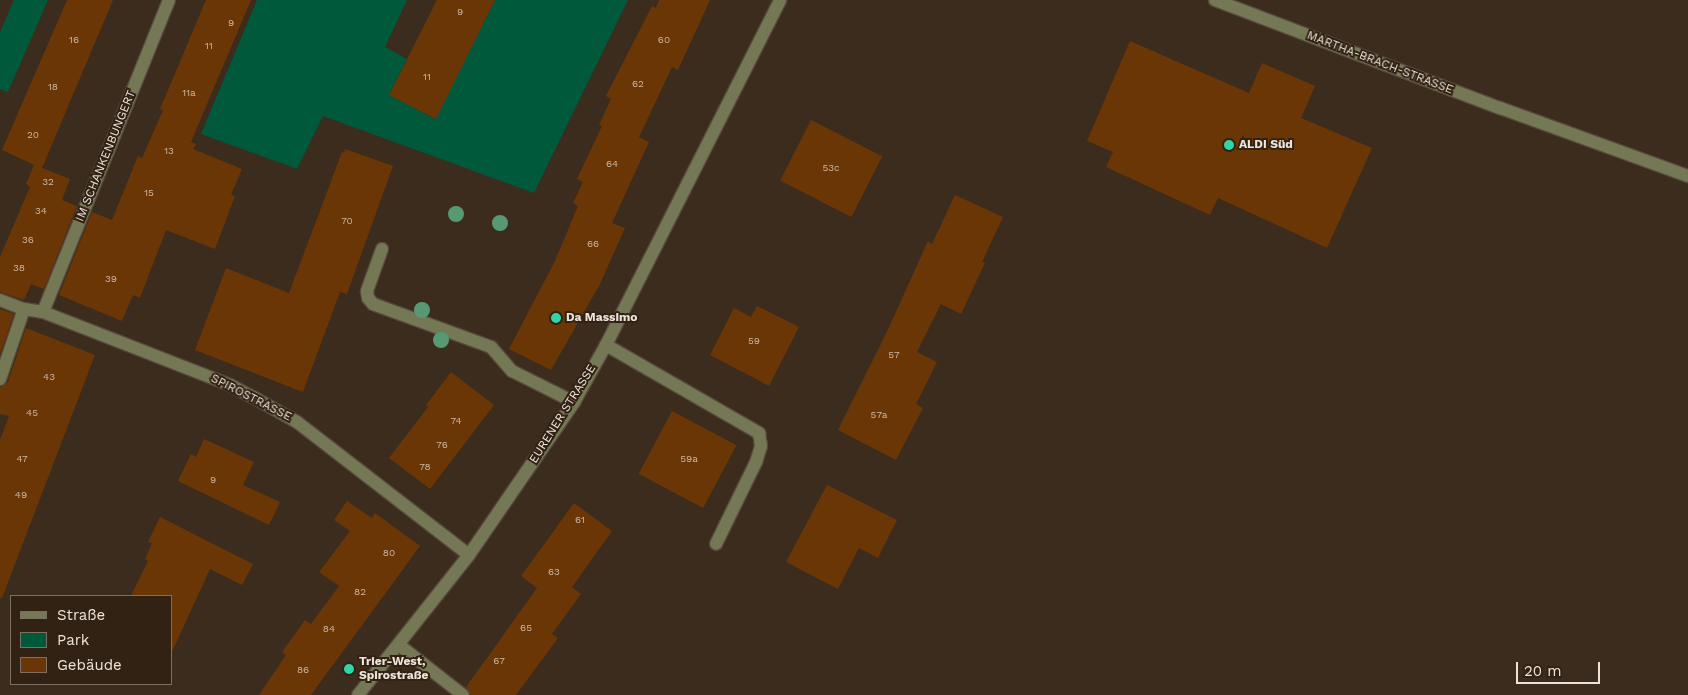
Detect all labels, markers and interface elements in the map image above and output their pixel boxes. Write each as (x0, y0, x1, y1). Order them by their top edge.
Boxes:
house number: 9 (457, 6, 463, 18)
house number: 9 (228, 17, 234, 29)
street label: MARTHA-BRACH-STRASSE (1305, 28, 1455, 98)
house number: 16 (69, 34, 79, 46)
house number: 60 (658, 34, 670, 46)
house number: 11 (205, 40, 213, 52)
house number: 11 (423, 71, 431, 83)
house number: 62 (632, 78, 644, 90)
house number: 18 (48, 81, 58, 93)
house number: 11a (182, 87, 196, 99)
street label: IM SCHANKENBUNGERT (73, 88, 139, 224)
house number: 20 (27, 129, 39, 141)
place label: ALDI Süd (1239, 138, 1293, 152)
marker: ALDI Süd (1223, 139, 1235, 151)
house number: 13 (164, 145, 174, 157)
house number: 64 (606, 158, 618, 170)
house number: 53c (822, 162, 840, 174)
house number: 32 (42, 176, 54, 188)
house number: 15 (144, 187, 154, 199)
house number: 34 (35, 205, 47, 217)
house number: 70 (341, 215, 353, 227)
house number: 36 (22, 234, 34, 246)
house number: 66 (587, 238, 599, 250)
house number: 38 (13, 262, 25, 274)
house number: 39 (105, 273, 117, 285)
place label: Da Massimo (566, 311, 638, 325)
marker: Da Massimo (550, 312, 562, 324)
house number: 59 (748, 335, 760, 347)
house number: 57 (888, 349, 900, 361)
street label: EURENER STRASSE (527, 362, 599, 466)
house number: 43 (43, 371, 55, 383)
street label: SPIROSTRASSE (208, 371, 294, 425)
house number: 45 (26, 407, 38, 419)
house number: 57a (871, 409, 887, 421)
house number: 74 (450, 415, 462, 427)
house number: 76 (436, 439, 448, 451)
house number: 47 (16, 453, 28, 465)
house number: 59a (680, 453, 698, 465)
house number: 78 (419, 461, 431, 473)
house number: 9 (210, 474, 216, 486)
house number: 49 (15, 489, 27, 501)
house number: 61 (575, 514, 585, 526)
house number: 80 (383, 547, 395, 559)
house number: 63 (548, 566, 560, 578)
house number: 82 (354, 586, 366, 598)
legend (10, 595, 172, 685)
text: Straße (57, 606, 105, 624)
house number: 65 (520, 622, 532, 634)
house number: 84 (323, 623, 335, 635)
text: Park (57, 631, 89, 649)
scale bar (1518, 652, 1602, 684)
place label: Trier-West, Spirostraße (359, 655, 428, 683)
house number: 67 (493, 655, 505, 667)
text: Gebäude (57, 656, 122, 674)
text: 20 m (1524, 662, 1562, 680)
marker: Trier-West, Spirostraße (343, 663, 355, 675)
house number: 86 (297, 664, 309, 676)

